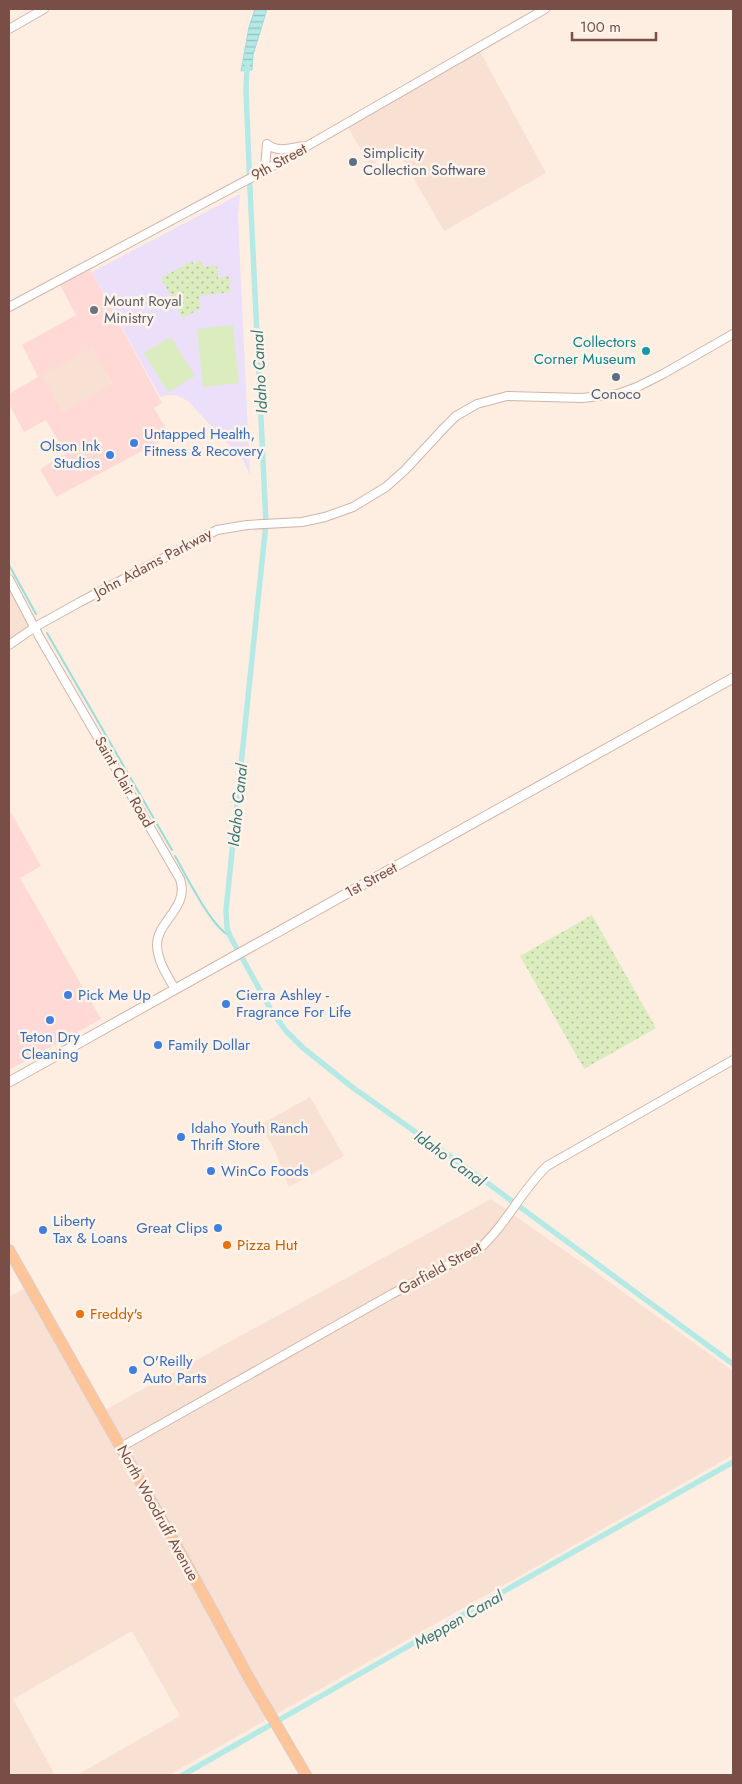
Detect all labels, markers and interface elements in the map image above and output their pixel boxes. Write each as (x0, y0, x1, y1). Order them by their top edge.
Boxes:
scale bar (572, 10, 656, 42)
text: 100 m (580, 16, 621, 38)
street label: 9th Street (247, 138, 311, 186)
place label: Simplicity Collection Software (363, 142, 486, 181)
marker: Simplicity Collection Software (347, 156, 359, 168)
place label: Mount Royal Ministry (104, 290, 182, 329)
marker: Mount Royal Ministry (88, 304, 100, 316)
water label: Idaho Canal (246, 329, 273, 414)
place label: Collectors Corner Museum (534, 331, 636, 370)
marker: Collectors Corner Museum (640, 345, 652, 357)
marker: Conoco (610, 371, 622, 383)
place label: Conoco (591, 383, 641, 405)
place label: Untapped Health, Fitness & Recovery (144, 423, 264, 462)
place label: Olson Ink Studios (40, 435, 100, 474)
marker: Untapped Health, Fitness & Recovery (128, 437, 140, 449)
marker: Olson Ink Studios (104, 449, 116, 461)
street label: John Adams Parkway (88, 522, 216, 604)
street label: Saint Clair Road (89, 732, 159, 832)
water label: Idaho Canal (222, 761, 253, 848)
street label: 1st Street (341, 856, 401, 903)
place label: Pick Me Up (78, 984, 151, 1006)
place label: Cierra Ashley - Fragrance For Life (236, 984, 352, 1023)
marker: Pick Me Up (62, 989, 74, 1001)
marker: Cierra Ashley - Fragrance For Life (220, 998, 232, 1010)
marker: Teton Dry Cleaning (44, 1014, 56, 1026)
place label: Teton Dry Cleaning (20, 1026, 80, 1065)
place label: Family Dollar (168, 1034, 251, 1056)
marker: Family Dollar (152, 1039, 164, 1051)
place label: Idaho Youth Ranch Thrift Store (191, 1117, 309, 1156)
water label: Idaho Canal (409, 1125, 491, 1193)
marker: Idaho Youth Ranch Thrift Store (175, 1131, 187, 1143)
place label: WinCo Foods (221, 1160, 309, 1182)
marker: WinCo Foods (205, 1165, 217, 1177)
place label: Liberty Tax & Loans (53, 1210, 127, 1249)
place label: Great Clips (136, 1217, 208, 1239)
marker: Great Clips (212, 1222, 224, 1234)
marker: Liberty Tax & Loans (37, 1224, 49, 1236)
place label: Pizza Hut (237, 1234, 298, 1256)
street label: Garfield Street (394, 1236, 486, 1300)
marker: Pizza Hut (221, 1239, 233, 1251)
place label: Freddy's (90, 1303, 142, 1325)
marker: Freddy's (74, 1308, 86, 1320)
place label: O'Reilly Auto Parts (143, 1350, 207, 1389)
marker: O'Reilly Auto Parts (127, 1364, 139, 1376)
street label: North Woodruff Avenue (111, 1441, 205, 1585)
water label: Meppen Canal (410, 1584, 508, 1654)

